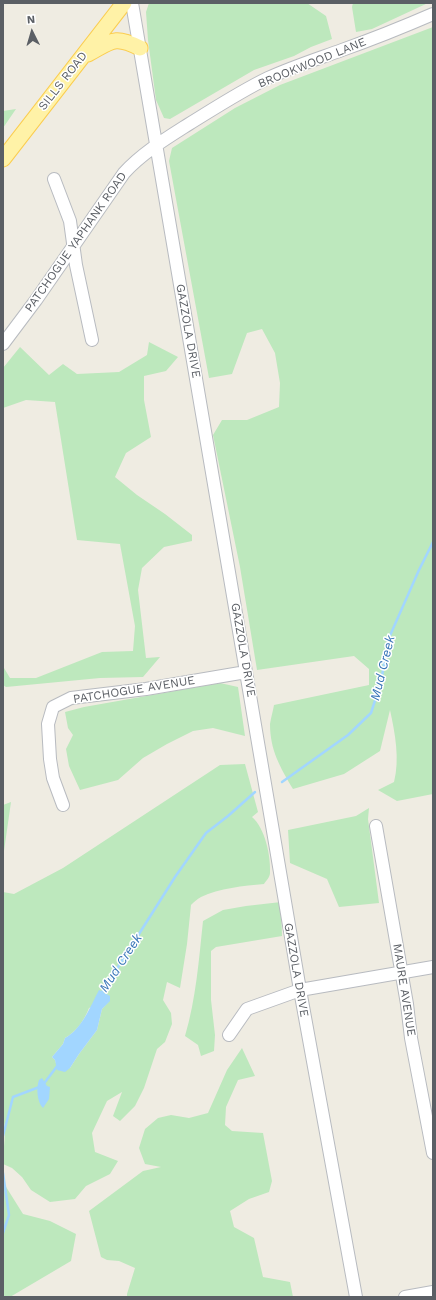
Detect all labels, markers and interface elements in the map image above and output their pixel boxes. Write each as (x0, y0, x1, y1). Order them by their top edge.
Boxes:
north arrow (12, 12, 52, 52)
text: N (26, 13, 36, 26)
street label: BROOKWOOD LANE (256, 35, 368, 91)
street label: SILLS ROAD (36, 49, 90, 113)
street label: PATCHOGUE YAPHANK ROAD (22, 169, 130, 315)
street label: GAZZOLA DRIVE (173, 283, 203, 379)
street label: GAZZOLA DRIVE (228, 602, 258, 698)
water label: Mud Creek (367, 634, 399, 702)
street label: PATCHOGUE AVENUE (72, 673, 196, 707)
street label: GAZZOLA DRIVE (281, 922, 311, 1018)
water label: Mud Creek (96, 931, 146, 995)
street label: MAURE AVENUE (390, 943, 418, 1037)

